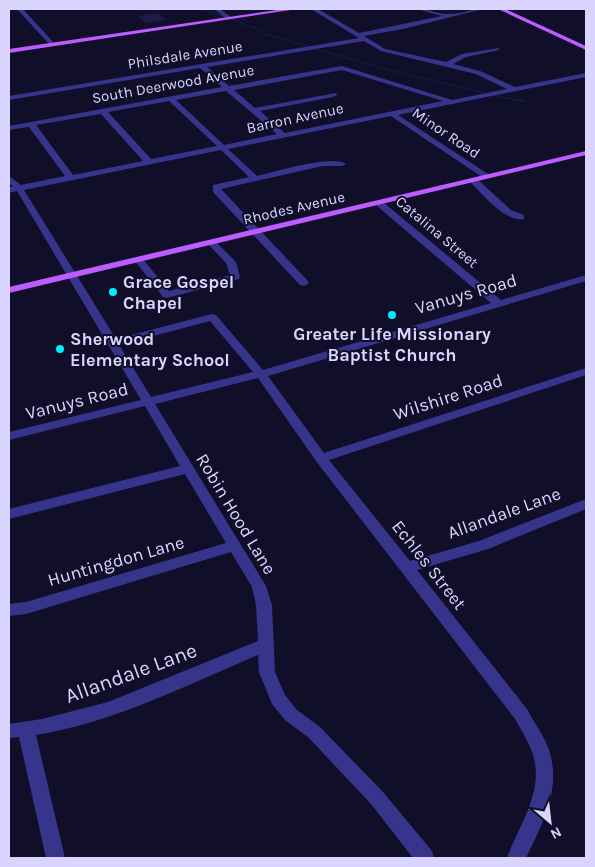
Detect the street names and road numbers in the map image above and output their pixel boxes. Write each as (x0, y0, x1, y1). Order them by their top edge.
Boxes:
street label: Philsdale Avenue (126, 37, 244, 73)
street label: South Deerwood Avenue (90, 61, 256, 107)
street label: Barron Avenue (245, 99, 345, 137)
street label: Minor Road (409, 104, 483, 162)
street label: Rhodes Avenue (241, 188, 347, 228)
street label: Catalina Street (392, 192, 482, 272)
street label: Vanuys Road (413, 269, 519, 319)
street label: Wilshire Road (391, 369, 505, 425)
street label: Vanuys Road (24, 378, 130, 424)
street label: Robin Hood Lane (191, 450, 281, 578)
street label: Allandale Lane (444, 482, 564, 544)
street label: Echles Street (387, 516, 471, 614)
street label: Huntingdon Lane (45, 531, 187, 591)
street label: Allandale Lane (62, 638, 200, 708)

